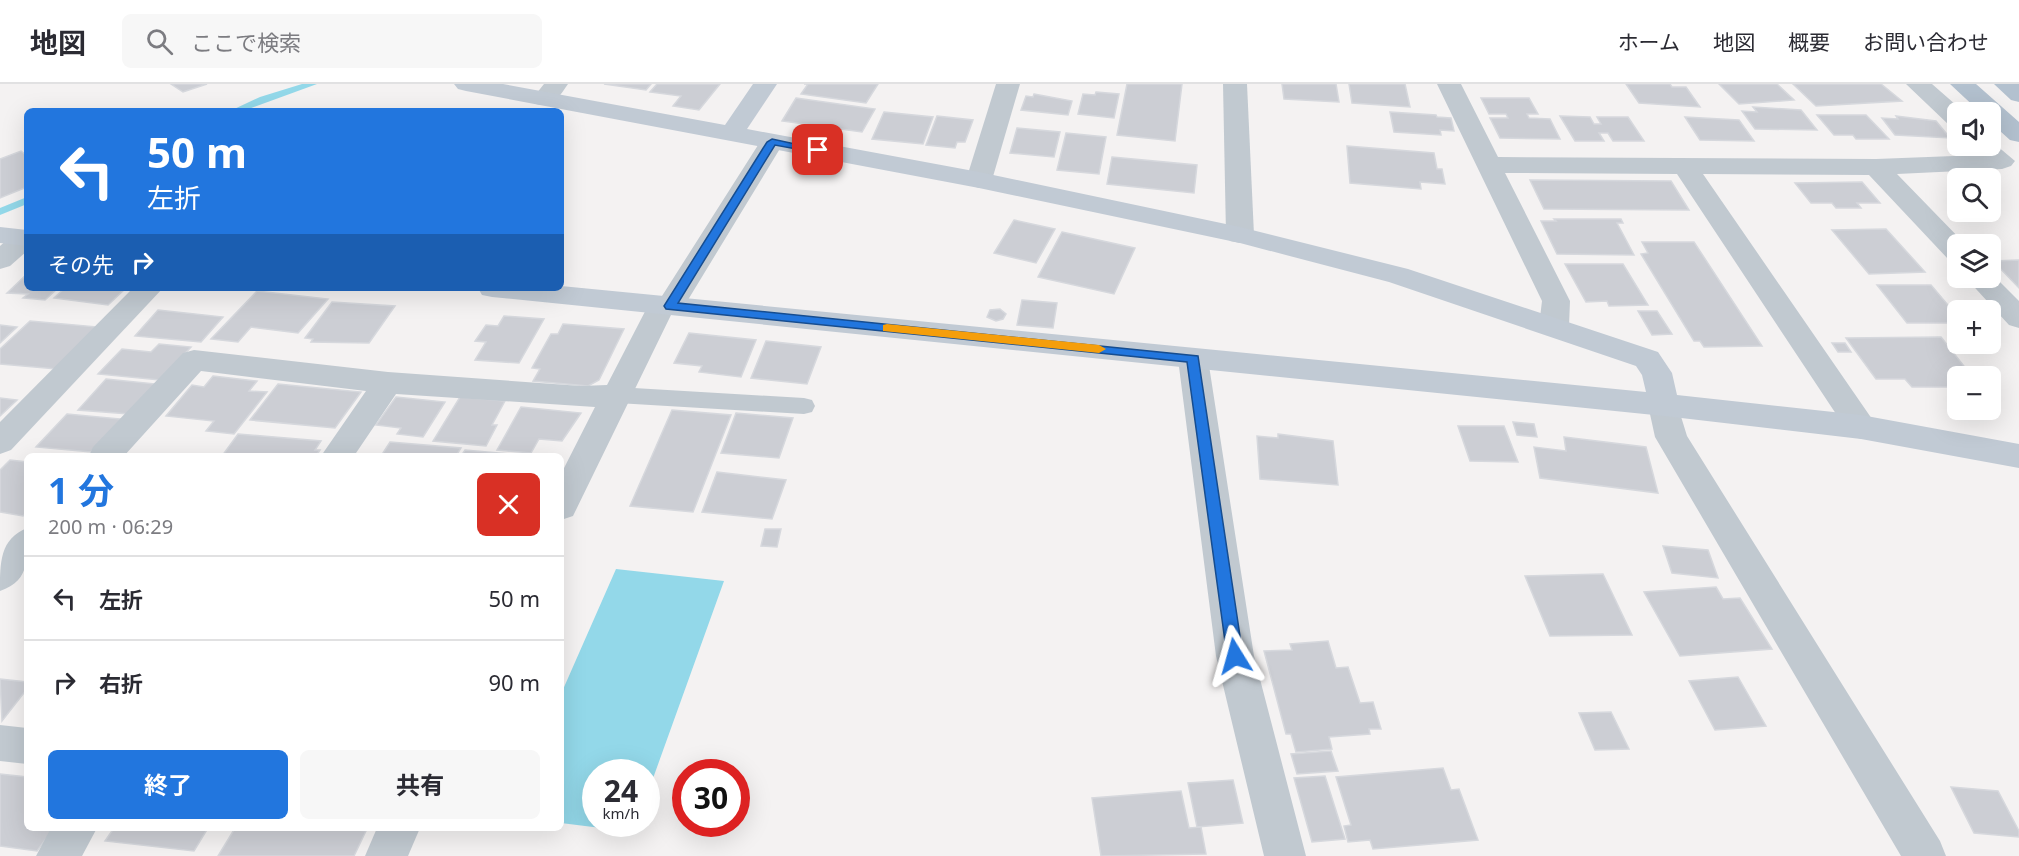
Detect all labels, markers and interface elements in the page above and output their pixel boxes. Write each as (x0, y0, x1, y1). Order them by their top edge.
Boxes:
search box (122, 14, 542, 68)
text: 地図 (30, 23, 86, 61)
icon: search (143, 25, 176, 58)
text: ここで検索 (191, 27, 301, 57)
text: ホーム (1618, 28, 1680, 56)
text: 地図 (1713, 28, 1755, 56)
text: 概要 (1788, 28, 1830, 56)
text: お問い合わせ (1863, 28, 1989, 56)
map controls (1947, 102, 2001, 420)
button: sound (1947, 102, 2001, 156)
text: 50 m (147, 123, 247, 180)
pin (792, 124, 843, 175)
icon: left (48, 132, 126, 210)
icon: arrive (801, 133, 834, 166)
button: search (1947, 168, 2001, 222)
text: 左折 (147, 179, 201, 216)
button: layers (1947, 234, 2001, 288)
icon: right (126, 246, 159, 279)
text: その先 (48, 249, 114, 279)
button: + (1947, 300, 2001, 354)
button: − (1947, 366, 2001, 420)
text: 1 分 (48, 466, 114, 515)
button: close (477, 473, 540, 536)
text: 200 m · 06:29 (48, 513, 173, 540)
icon: left (48, 582, 81, 615)
text: 50 m (489, 583, 540, 613)
text: 左折 (99, 584, 143, 614)
position arrow (1203, 624, 1267, 688)
icon: right (48, 666, 81, 699)
text: 90 m (489, 667, 540, 697)
text: 右折 (99, 668, 143, 698)
button: 終了 (48, 750, 288, 819)
button: 共有 (300, 750, 540, 819)
speed limit sign: 30 (672, 759, 750, 837)
text: 24 (604, 770, 638, 811)
text: km/h (603, 803, 639, 823)

